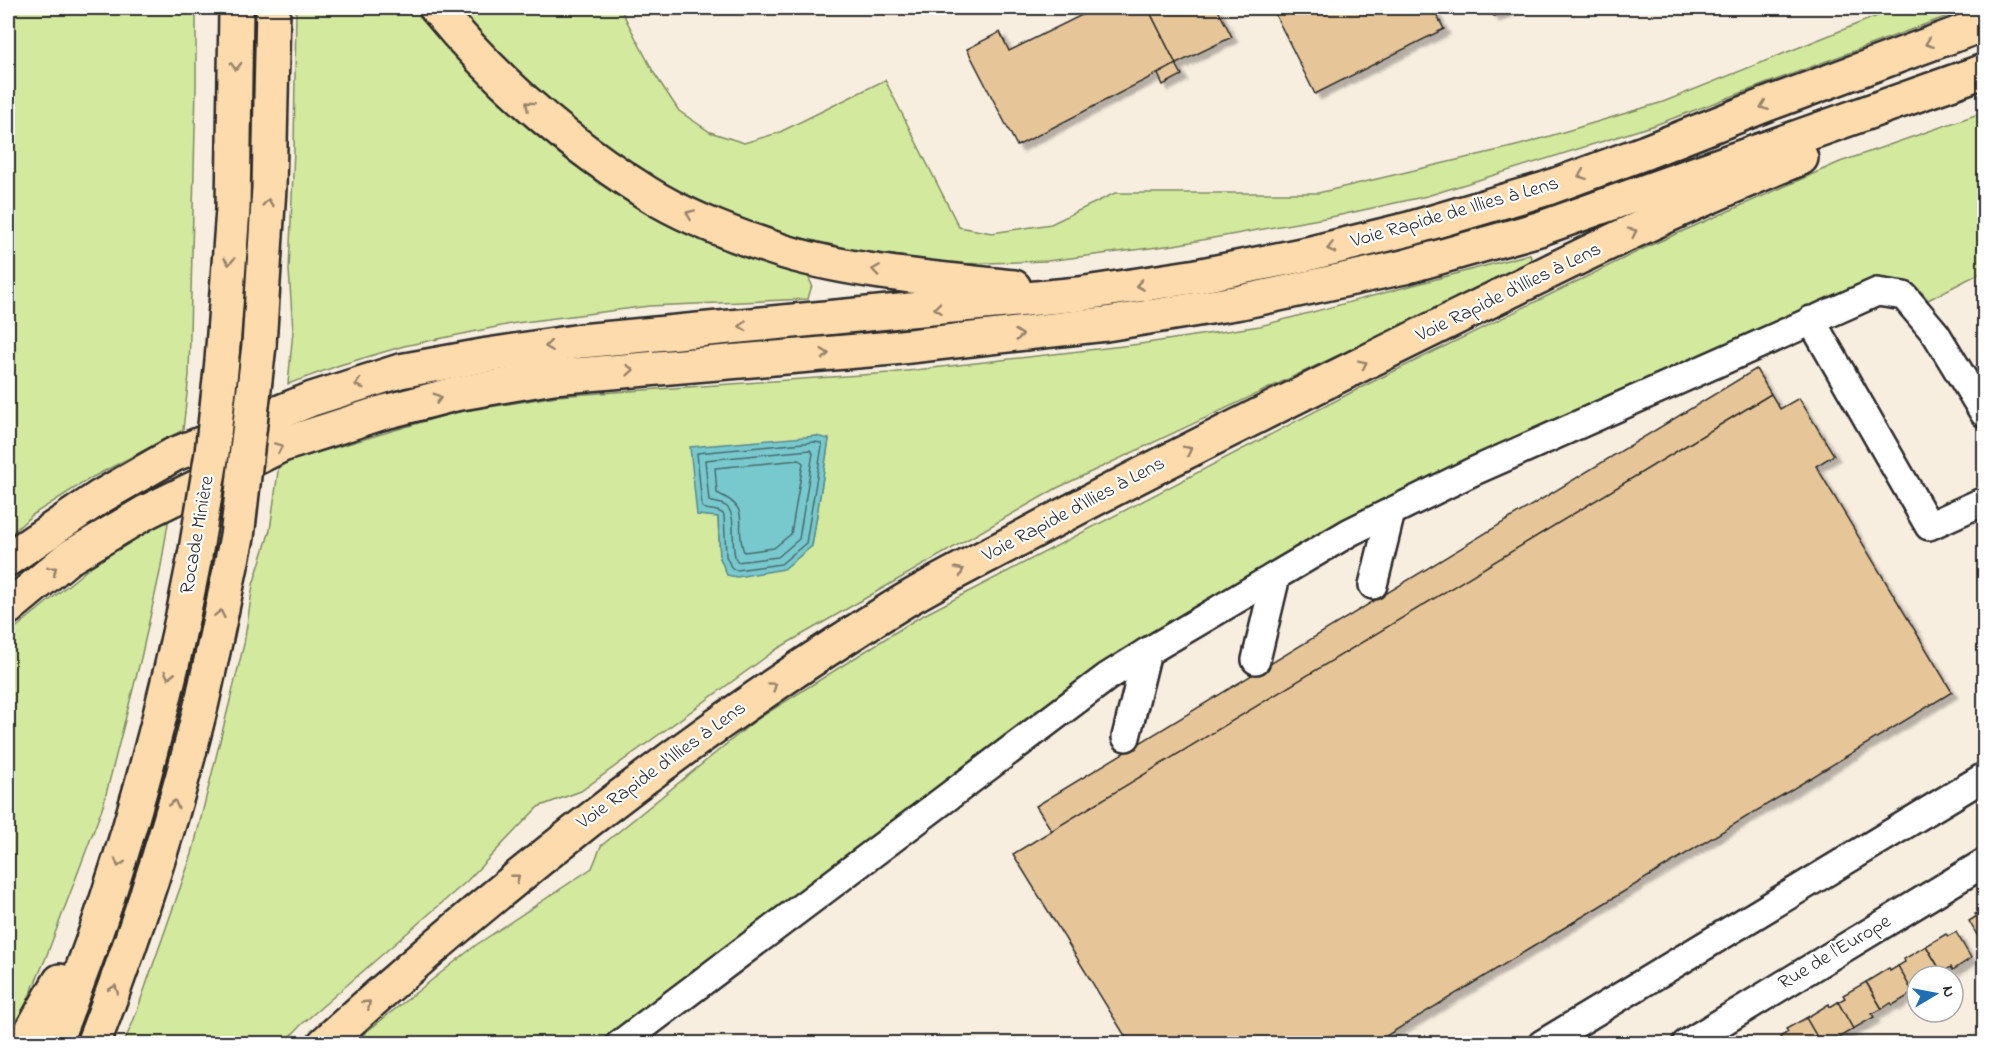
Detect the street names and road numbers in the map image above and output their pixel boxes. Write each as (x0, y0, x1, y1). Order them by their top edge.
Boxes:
street label: Voie Rapide de Illies à Lens (1347, 169, 1562, 257)
street label: Voie Rapide d’Illies à Lens (1411, 235, 1607, 351)
street label: Voie Rapide d’Illies à Lens (977, 450, 1170, 571)
street label: Rocade Minière (173, 474, 223, 596)
street label: Voie Rapide d’Illies à Lens (571, 695, 753, 838)
street label: Rue de l'Europe (1773, 908, 1897, 998)

